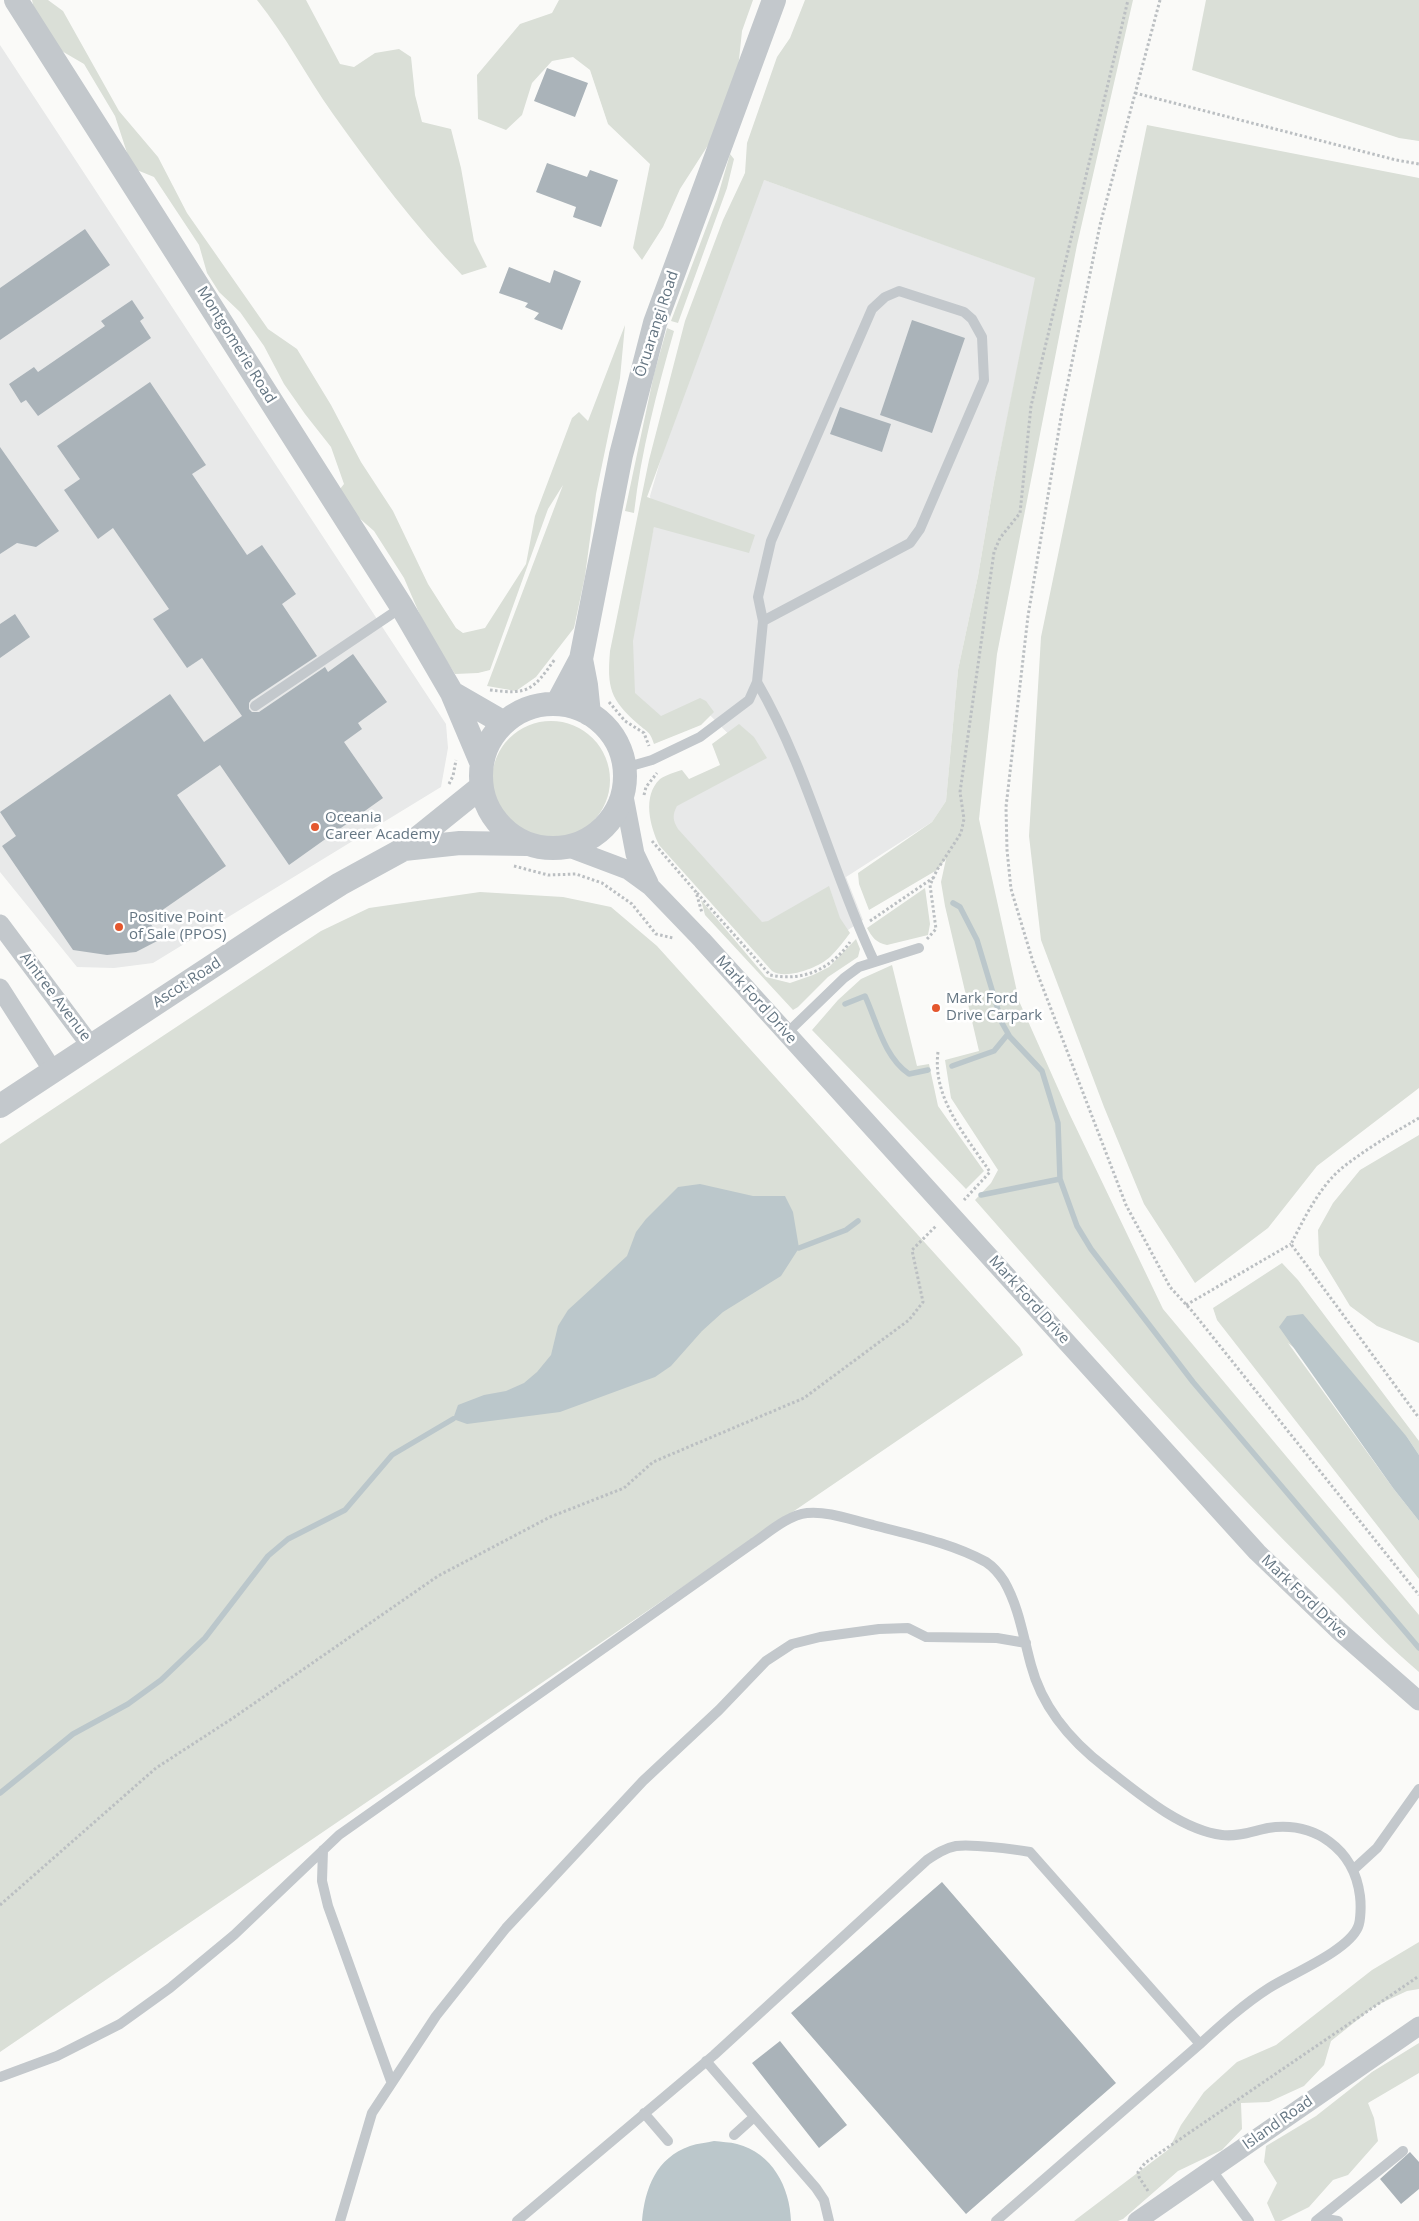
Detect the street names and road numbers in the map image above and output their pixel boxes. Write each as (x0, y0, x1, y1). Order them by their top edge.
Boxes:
street label: Ōruarangi Road (631, 269, 683, 379)
street label: Montgomerie Road (193, 283, 279, 407)
street label: Aintree Avenue (16, 949, 94, 1045)
street label: Mark Ford Drive (712, 952, 800, 1048)
street label: Ascot Road (149, 954, 225, 1012)
street label: Mark Ford Drive (985, 1252, 1073, 1348)
street label: Mark Ford Drive (1257, 1551, 1351, 1643)
street label: Island Road (1239, 2092, 1317, 2154)

